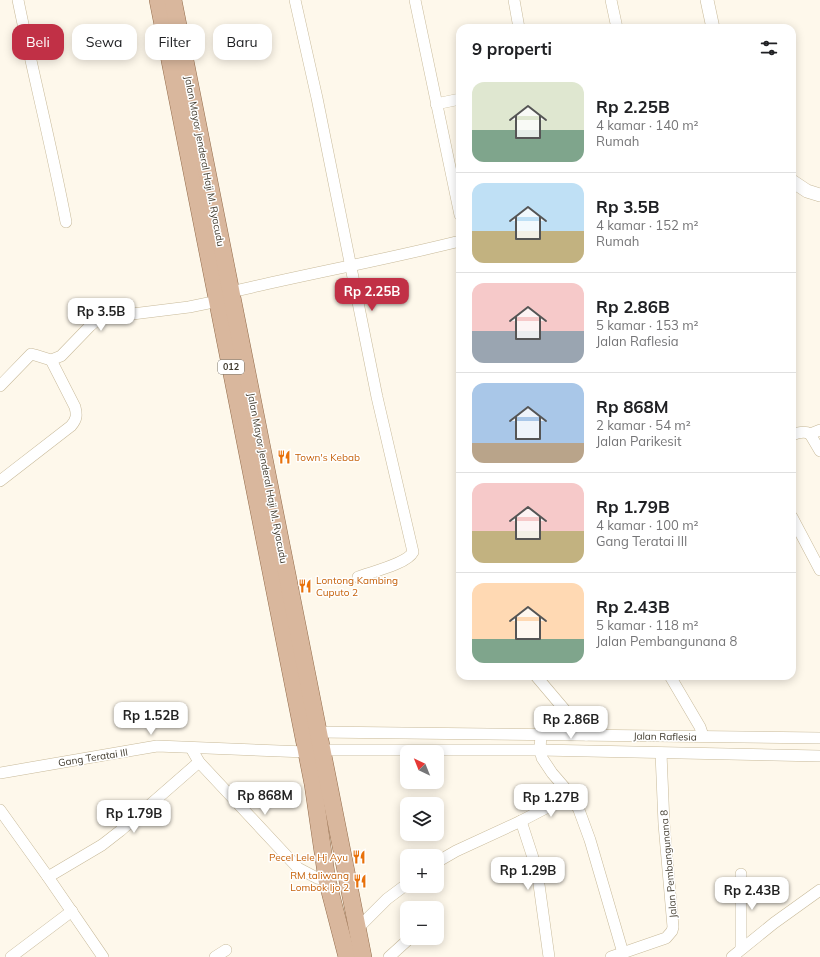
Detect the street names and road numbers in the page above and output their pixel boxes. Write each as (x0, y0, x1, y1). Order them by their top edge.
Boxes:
street label: Jalan Mayor Jenderal Haji M. Ryacudu (182, 75, 227, 248)
road number: 012 (218, 360, 244, 374)
street label: Jalan Mayor Jenderal Haji M. Ryacudu (245, 392, 290, 565)
street label: Jalan Raflesia (633, 729, 697, 744)
street label: Gang Teratai III (57, 746, 129, 769)
street label: Jalan Pembangunana 8 (657, 809, 680, 919)

